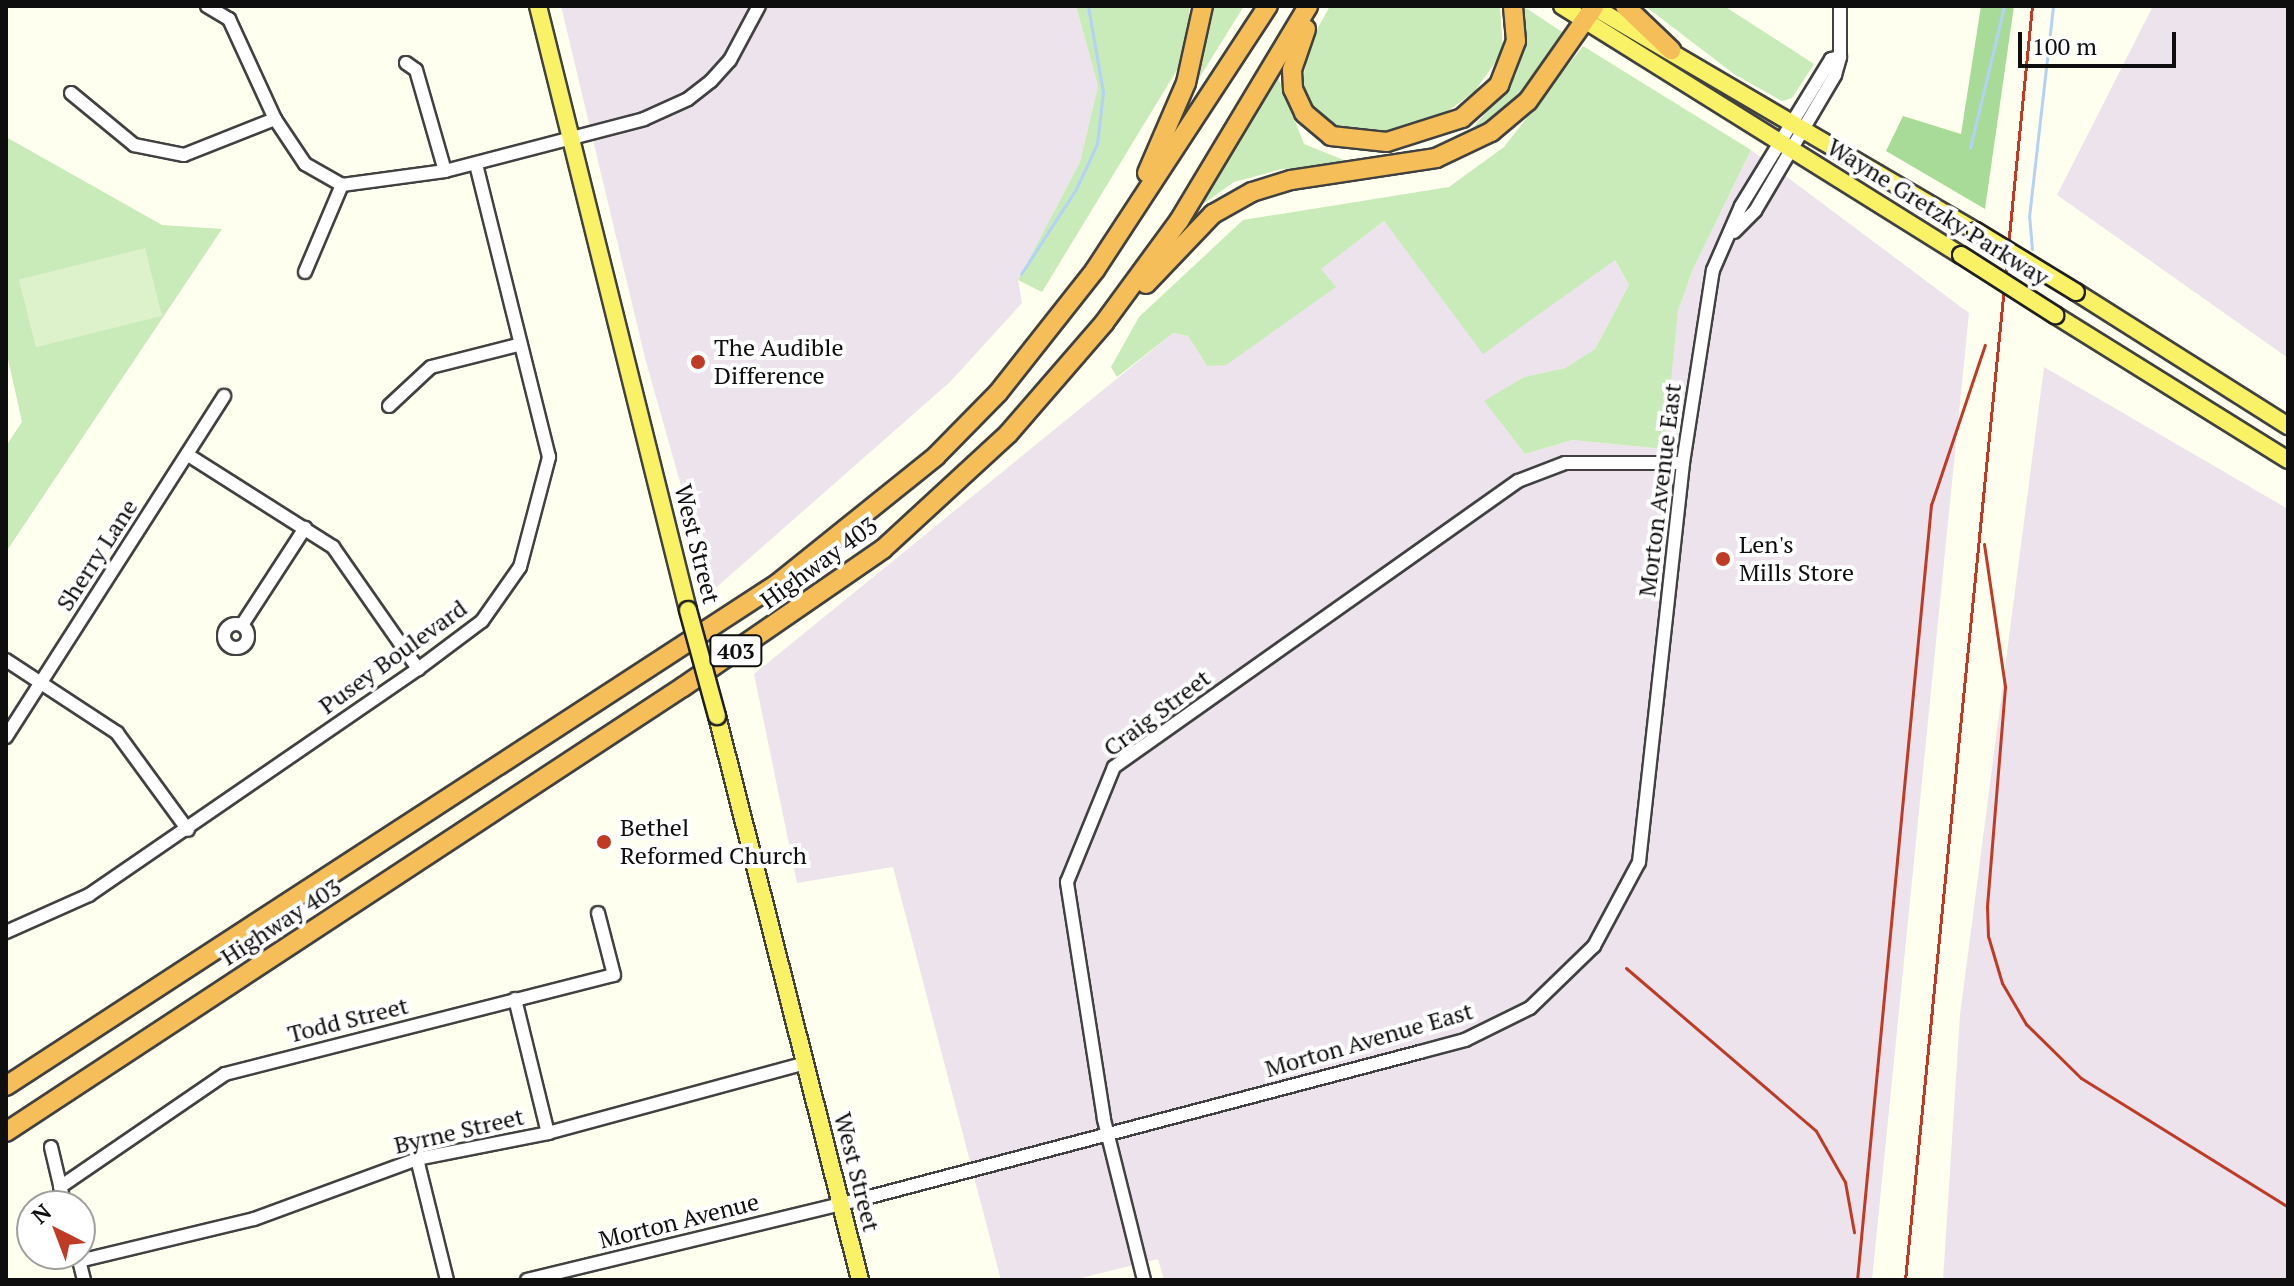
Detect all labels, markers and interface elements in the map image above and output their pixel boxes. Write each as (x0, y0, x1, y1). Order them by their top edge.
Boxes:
scale bar (2022, 16, 2180, 66)
text: 100 m (2032, 30, 2097, 62)
street label: Wayne Gretzky Parkway (1822, 132, 2054, 292)
place label: The Audible Difference (714, 334, 844, 390)
marker: The Audible Difference (689, 353, 707, 371)
street label: Morton Avenue East (1633, 381, 1687, 599)
street label: West Street (668, 481, 726, 607)
street label: Sherry Lane (50, 494, 144, 616)
street label: Highway 403 (755, 511, 883, 615)
place label: Len's Mills Store (1739, 531, 1854, 587)
marker: Len's Mills Store (1714, 550, 1732, 568)
street label: Pusey Boulevard (314, 594, 472, 720)
road number: 403 (708, 633, 764, 669)
street label: Craig Street (1098, 663, 1216, 763)
place label: Bethel Reformed Church (620, 814, 807, 870)
marker: Bethel Reformed Church (595, 833, 613, 851)
street label: Highway 403 (216, 873, 346, 971)
street label: Todd Street (285, 991, 411, 1049)
street label: Morton Avenue East (1262, 996, 1476, 1084)
street label: Byrne Street (391, 1102, 527, 1160)
street label: West Street (828, 1109, 886, 1235)
street label: Morton Avenue (596, 1187, 762, 1255)
north arrow (16, 1190, 96, 1270)
text: N (25, 1197, 57, 1230)

